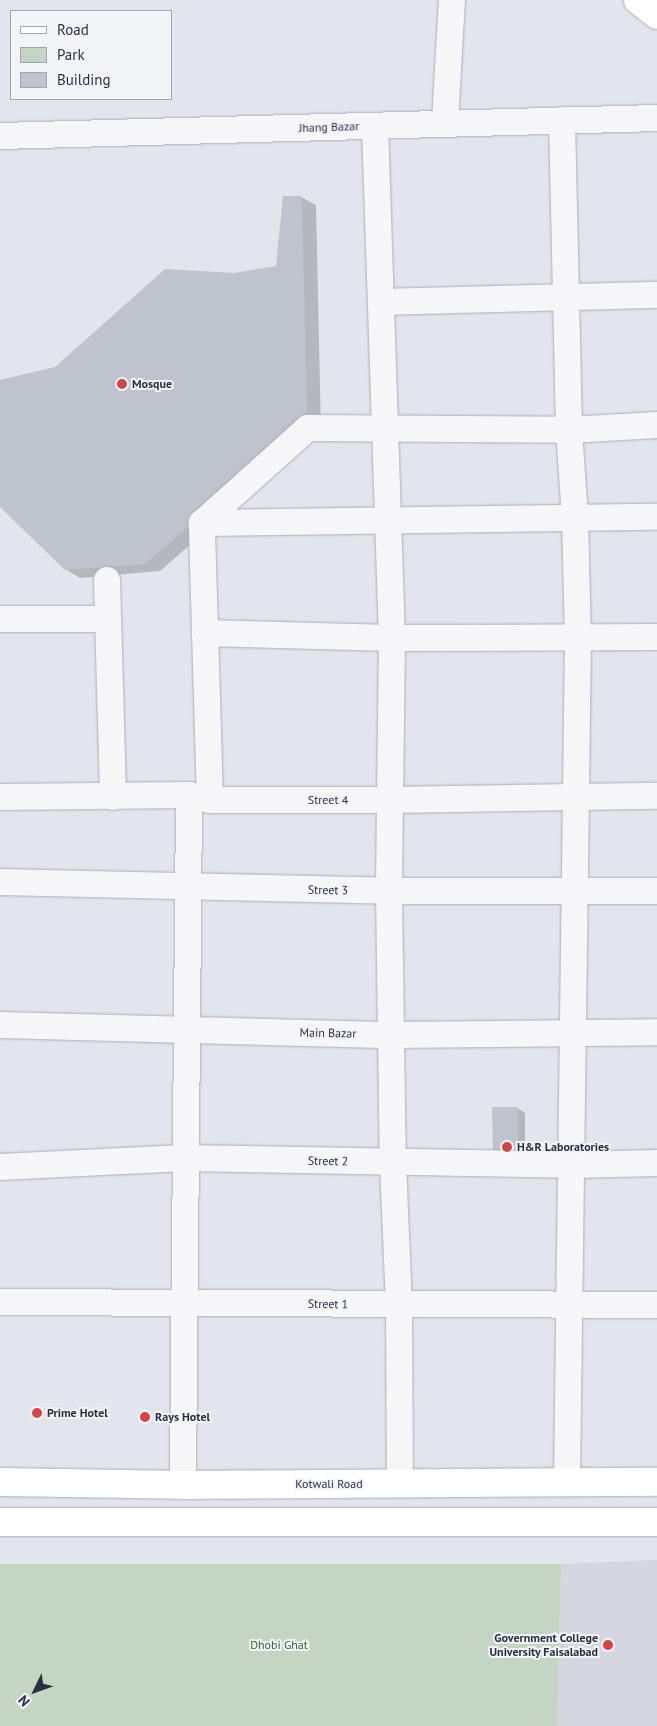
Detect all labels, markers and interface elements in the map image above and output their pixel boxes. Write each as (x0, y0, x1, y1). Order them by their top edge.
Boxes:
legend (10, 10, 172, 100)
text: Road (57, 20, 89, 39)
text: Park (57, 45, 85, 64)
text: Building (57, 70, 111, 89)
street label: Jhang Bazar (298, 119, 360, 135)
place label: Mosque (132, 377, 172, 391)
marker: Mosque (116, 378, 128, 390)
street label: Street 4 (308, 793, 348, 807)
street label: Street 3 (308, 882, 348, 898)
street label: Main Bazar (299, 1025, 357, 1041)
place label: H&R Laboratories (517, 1140, 609, 1154)
marker: H&R Laboratories (501, 1141, 513, 1153)
street label: Street 2 (308, 1153, 348, 1169)
street label: Street 1 (308, 1296, 348, 1312)
place label: Prime Hotel (47, 1406, 108, 1420)
marker: Prime Hotel (31, 1407, 43, 1419)
place label: Rays Hotel (155, 1410, 210, 1424)
marker: Rays Hotel (139, 1411, 151, 1423)
street label: Kotwali Road (295, 1477, 363, 1491)
place label: Government College University Faisalabad (489, 1631, 598, 1659)
park label: Dhobi Ghat (250, 1638, 308, 1652)
marker: Government College University Faisalabad (602, 1639, 614, 1651)
north arrow (10, 1666, 60, 1716)
text: N (14, 1692, 34, 1710)

